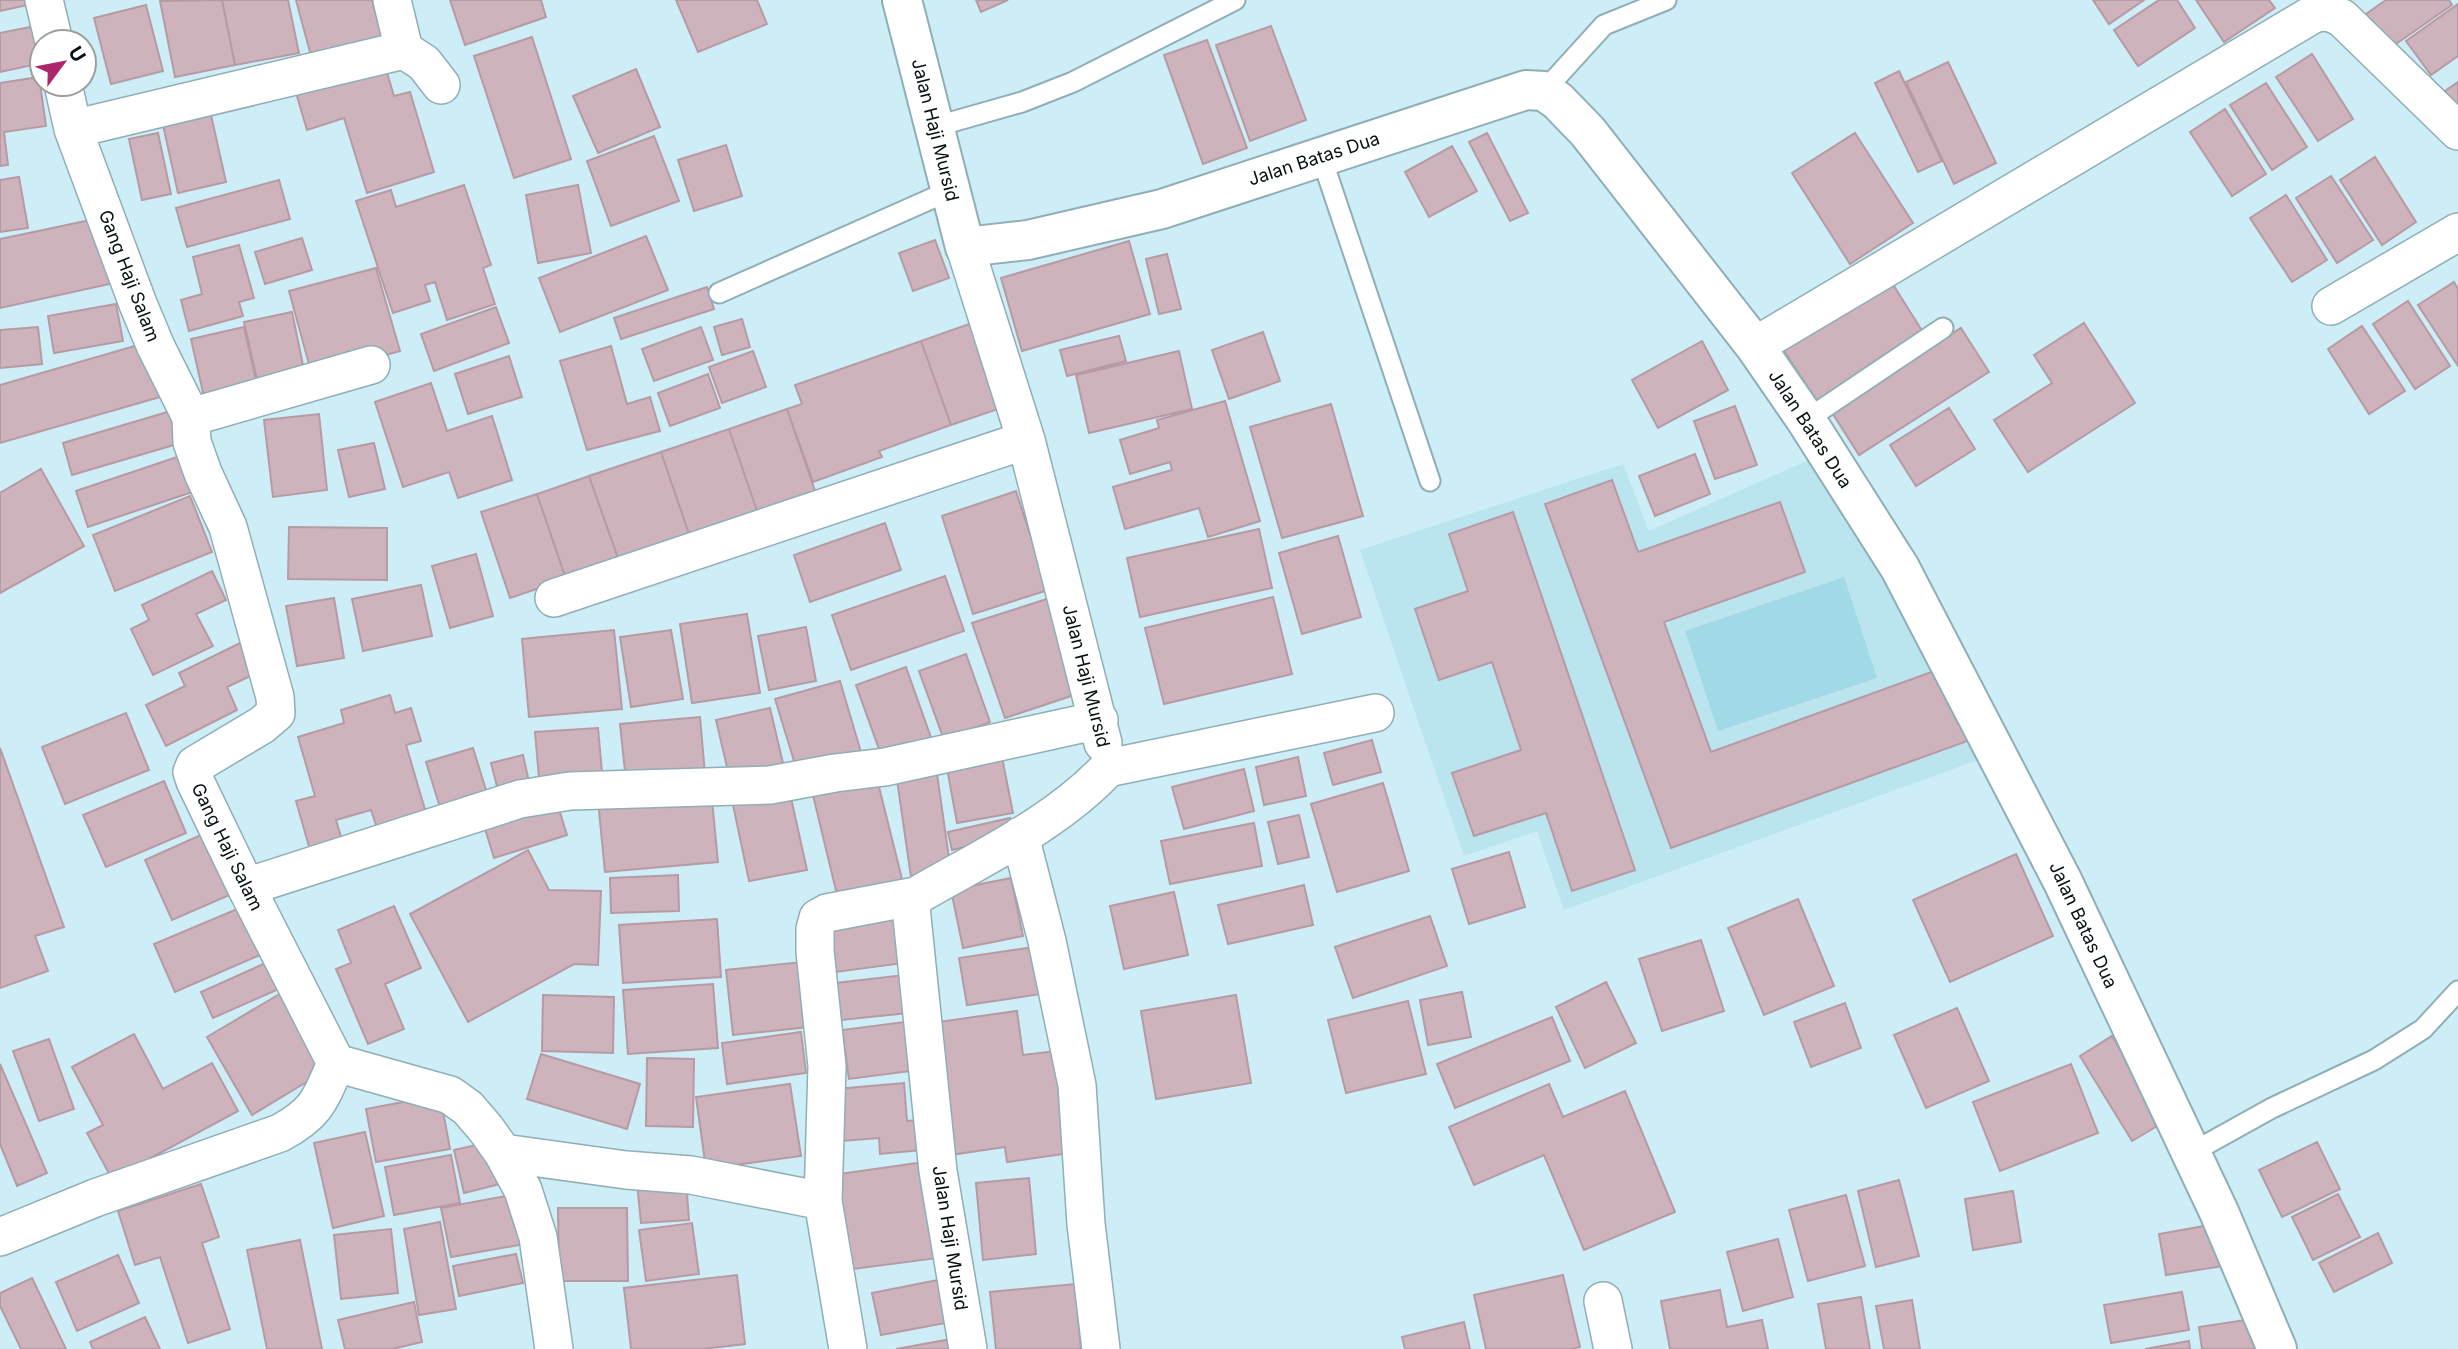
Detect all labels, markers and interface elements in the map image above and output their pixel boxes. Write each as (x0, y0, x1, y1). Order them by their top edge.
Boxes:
north arrow (28, 28, 98, 98)
text: U (64, 42, 90, 66)
street label: Jalan Haji Mursid (908, 56, 963, 203)
street label: Jalan Batas Dua (1246, 127, 1382, 190)
street label: Gang Haji Salam (95, 207, 164, 345)
street label: Jalan Batas Dua (1764, 366, 1856, 492)
street label: Jalan Haji Mursid (1059, 602, 1114, 749)
street label: Gang Haji Salam (187, 780, 267, 914)
street label: Jalan Batas Dua (2045, 858, 2122, 991)
street label: Jalan Haji Mursid (929, 1164, 972, 1312)

